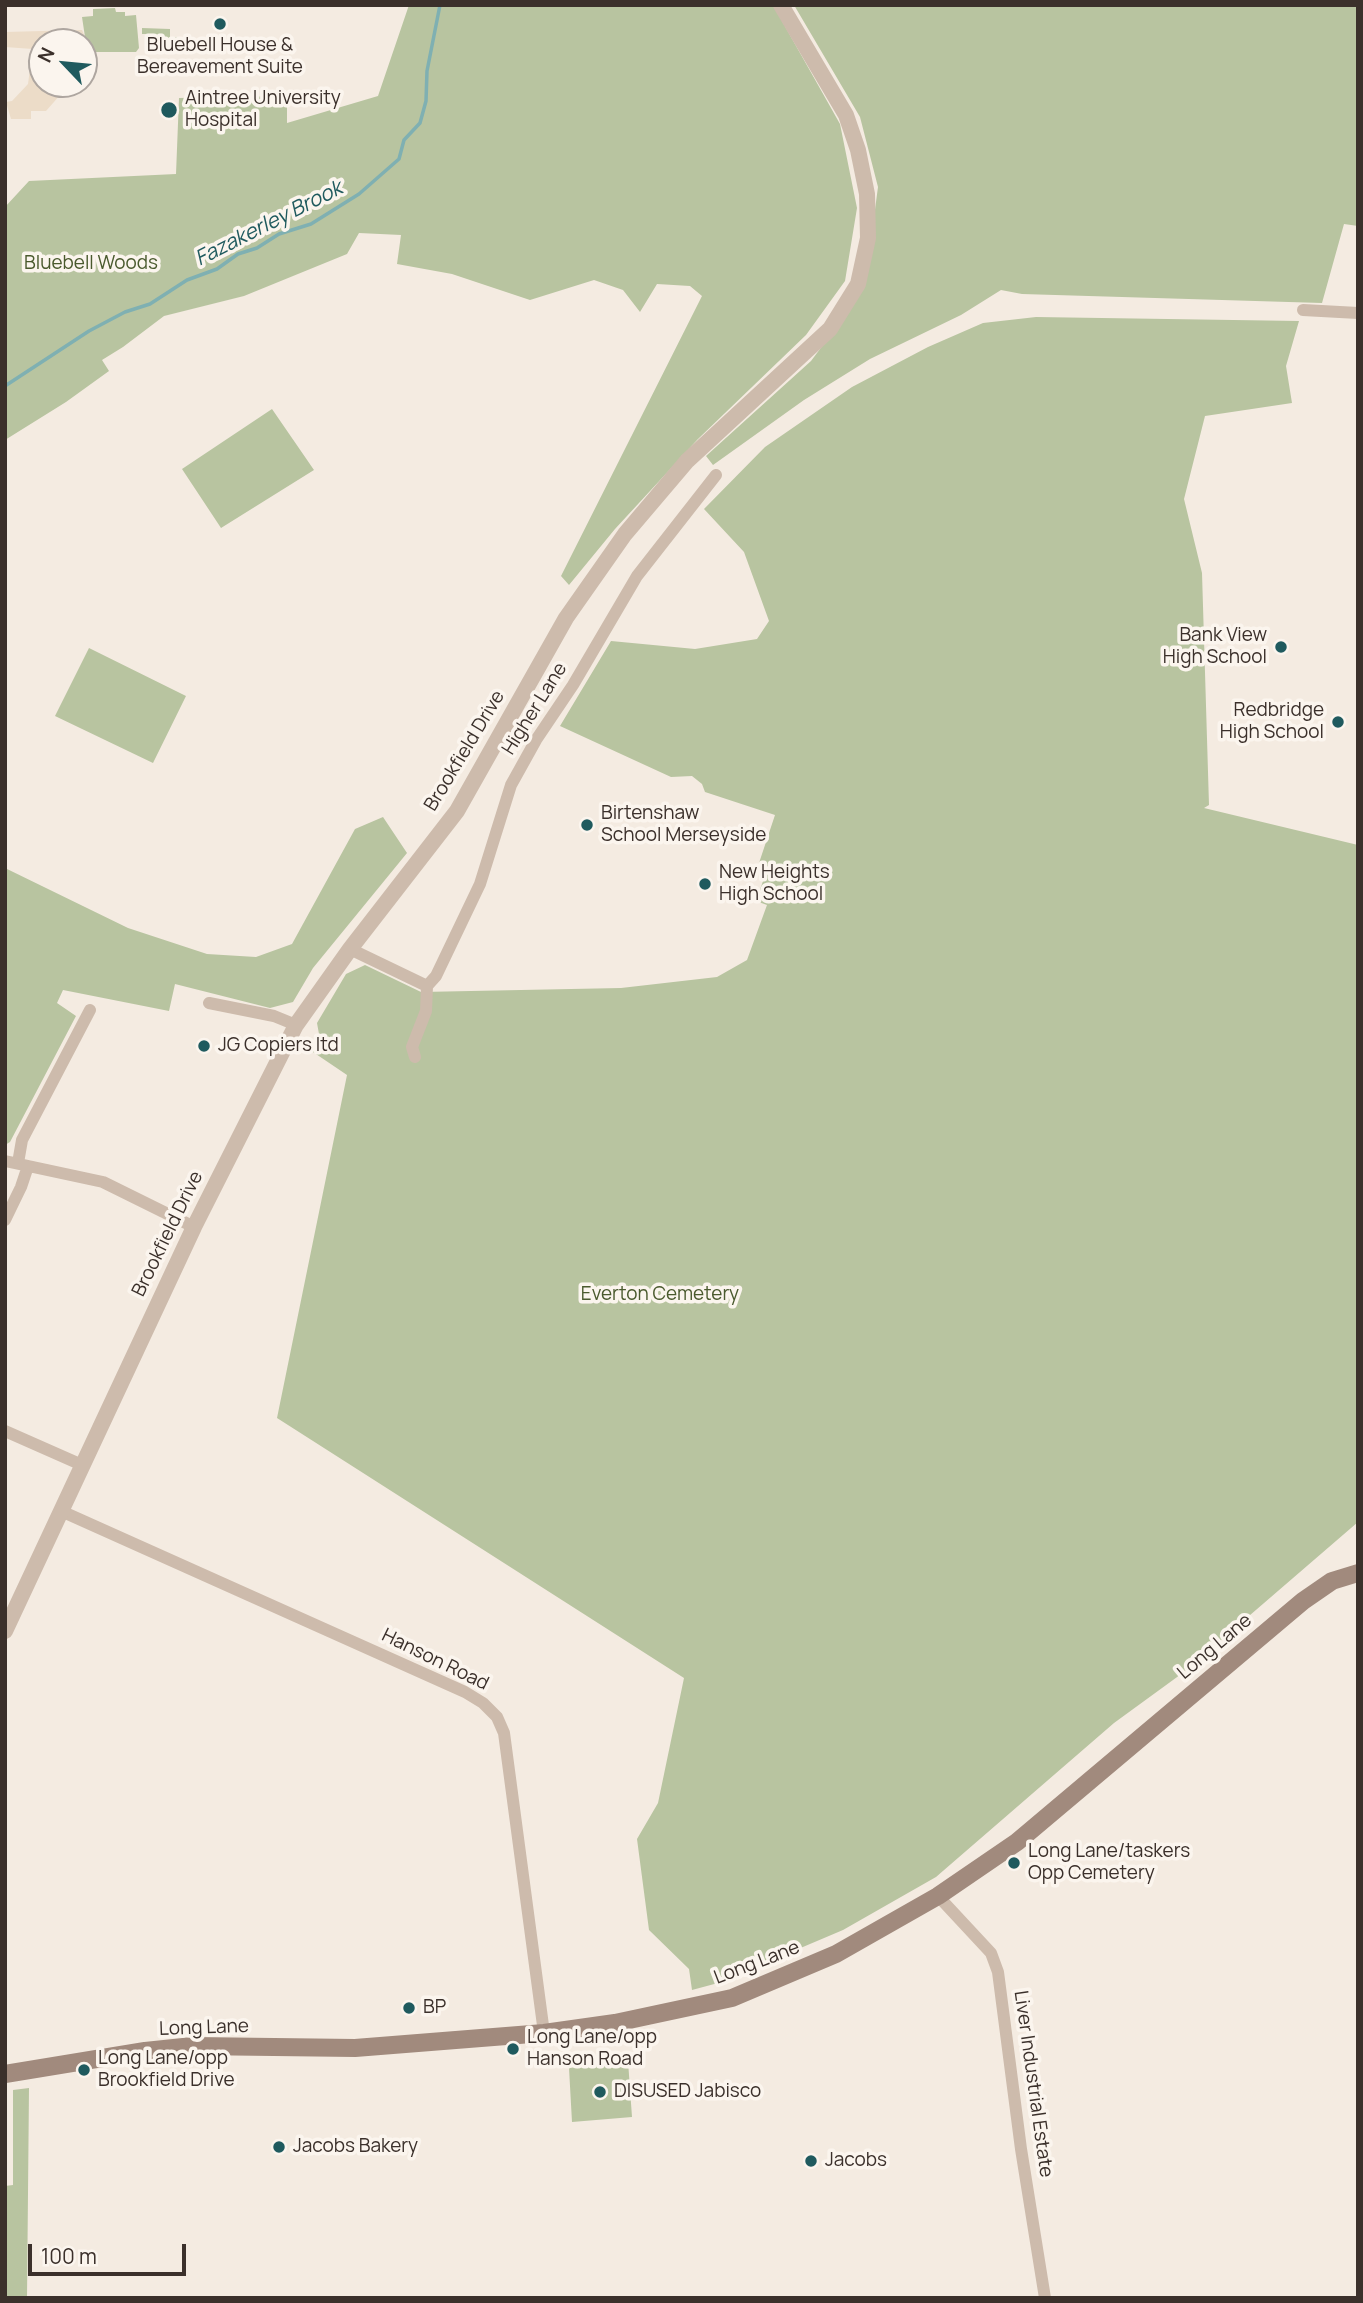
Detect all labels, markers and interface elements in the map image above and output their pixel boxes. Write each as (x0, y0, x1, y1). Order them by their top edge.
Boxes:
marker: Bluebell House & Bereavement Suite (212, 16, 228, 32)
north arrow (28, 28, 98, 98)
place label: Bluebell House & Bereavement Suite (137, 35, 303, 79)
text: N (31, 43, 61, 67)
place label: Aintree University Hospital (185, 88, 341, 132)
marker: Aintree University Hospital (159, 100, 179, 120)
water label: Fazakerley Brook (191, 176, 347, 272)
park label: Bluebell Woods (24, 253, 158, 275)
place label: Bank View High School (1163, 625, 1267, 669)
marker: Bank View High School (1273, 639, 1289, 655)
street label: Higher Lane (498, 659, 572, 759)
street label: Brookfield Drive (420, 687, 510, 815)
place label: Redbridge High School (1220, 700, 1324, 744)
marker: Redbridge High School (1330, 714, 1346, 730)
place label: Birtenshaw School Merseyside (601, 803, 766, 847)
marker: Birtenshaw School Merseyside (579, 817, 595, 833)
place label: New Heights High School (719, 862, 830, 906)
marker: New Heights High School (697, 876, 713, 892)
place label: JG Copiers ltd (218, 1035, 339, 1057)
marker: JG Copiers ltd (196, 1038, 212, 1054)
street label: Brookfield Drive (128, 1168, 208, 1300)
park label: Everton Cemetery (581, 1284, 739, 1306)
street label: Long Lane (1173, 1609, 1257, 1685)
street label: Hanson Road (378, 1624, 492, 1696)
place label: Long Lane/taskers Opp Cemetery (1028, 1841, 1190, 1885)
marker: Long Lane/taskers Opp Cemetery (1006, 1855, 1022, 1871)
street label: Long Lane (711, 1936, 803, 1990)
street label: Liver Industrial Estate (1009, 1989, 1057, 2179)
place label: BP (423, 1997, 446, 2019)
marker: BP (401, 2000, 417, 2016)
street label: Long Lane (159, 2015, 249, 2041)
place label: Long Lane/opp Hanson Road (527, 2027, 657, 2071)
marker: Long Lane/opp Hanson Road (505, 2041, 521, 2057)
place label: Long Lane/opp Brookfield Drive (98, 2048, 235, 2092)
marker: Long Lane/opp Brookfield Drive (76, 2062, 92, 2078)
place label: DISUSED Jabisco (614, 2081, 761, 2103)
marker: DISUSED Jabisco (592, 2084, 608, 2100)
place label: Jacobs Bakery (293, 2136, 418, 2158)
marker: Jacobs Bakery (271, 2139, 287, 2155)
place label: Jacobs (825, 2150, 887, 2172)
marker: Jacobs (803, 2153, 819, 2169)
scale bar (32, 2230, 189, 2274)
text: 100 m (41, 2242, 97, 2270)

